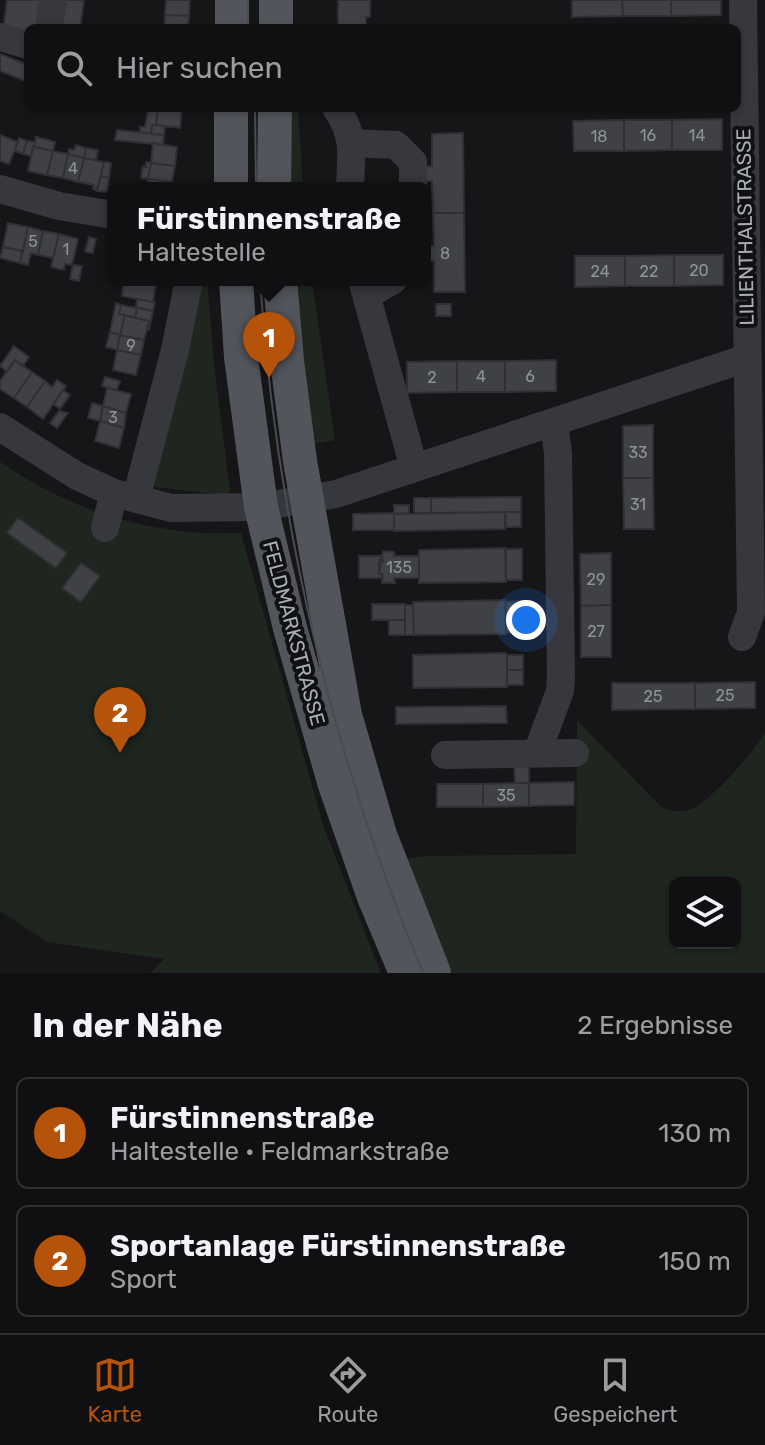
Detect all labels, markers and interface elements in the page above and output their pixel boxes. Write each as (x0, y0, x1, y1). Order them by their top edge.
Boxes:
search box (24, 24, 741, 112)
icon: search (52, 46, 96, 90)
text: Hier suchen (116, 50, 283, 86)
house number: 16 (640, 126, 657, 145)
house number: 14 (689, 126, 705, 145)
house number: 18 (590, 127, 608, 146)
street label: LILIENTHALSTRASSE (731, 128, 759, 326)
house number: 4 (68, 159, 78, 178)
popup (107, 182, 431, 286)
text: Fürstinnenstraße (137, 201, 401, 237)
house number: 5 (28, 232, 38, 251)
text: Haltestelle (137, 237, 266, 268)
house number: 1 (63, 240, 69, 259)
house number: 8 (440, 244, 450, 263)
house number: 20 (689, 261, 709, 280)
house number: 24 (590, 262, 610, 281)
house number: 22 (640, 262, 658, 281)
pin: 1 (243, 312, 295, 378)
house number: 9 (126, 336, 136, 355)
house number: 4 (476, 367, 486, 386)
house number: 6 (525, 367, 535, 386)
house number: 2 (427, 368, 437, 387)
house number: 3 (108, 408, 118, 427)
house number: 33 (628, 443, 648, 462)
house number: 31 (630, 495, 646, 514)
street label: FELDMARKSTRASSE (258, 538, 330, 728)
house number: 135 (386, 558, 412, 577)
house number: 29 (587, 570, 605, 589)
your location (506, 600, 546, 640)
house number: 27 (587, 622, 605, 641)
house number: 25 (716, 686, 734, 705)
pin: 2 (94, 687, 146, 753)
house number: 25 (644, 687, 662, 706)
house number: 35 (496, 786, 516, 805)
map controls (669, 877, 741, 949)
button: layers (669, 877, 741, 949)
text: In der Nähe (32, 1005, 223, 1046)
text: 2 Ergebnisse (577, 1010, 733, 1041)
text: Fürstinnenstraße (110, 1100, 375, 1136)
text: 1 (54, 1118, 66, 1149)
text: 130 m (658, 1118, 731, 1149)
text: Haltestelle · Feldmarkstraße (110, 1136, 450, 1167)
text: Sportanlage Fürstinnenstraße (110, 1228, 566, 1264)
text: 2 (52, 1246, 68, 1277)
text: 150 m (658, 1246, 731, 1277)
text: Sport (110, 1264, 177, 1295)
tab: Karte (88, 1353, 142, 1428)
tab: Route (317, 1353, 378, 1428)
tab: Gespeichert (553, 1353, 677, 1428)

